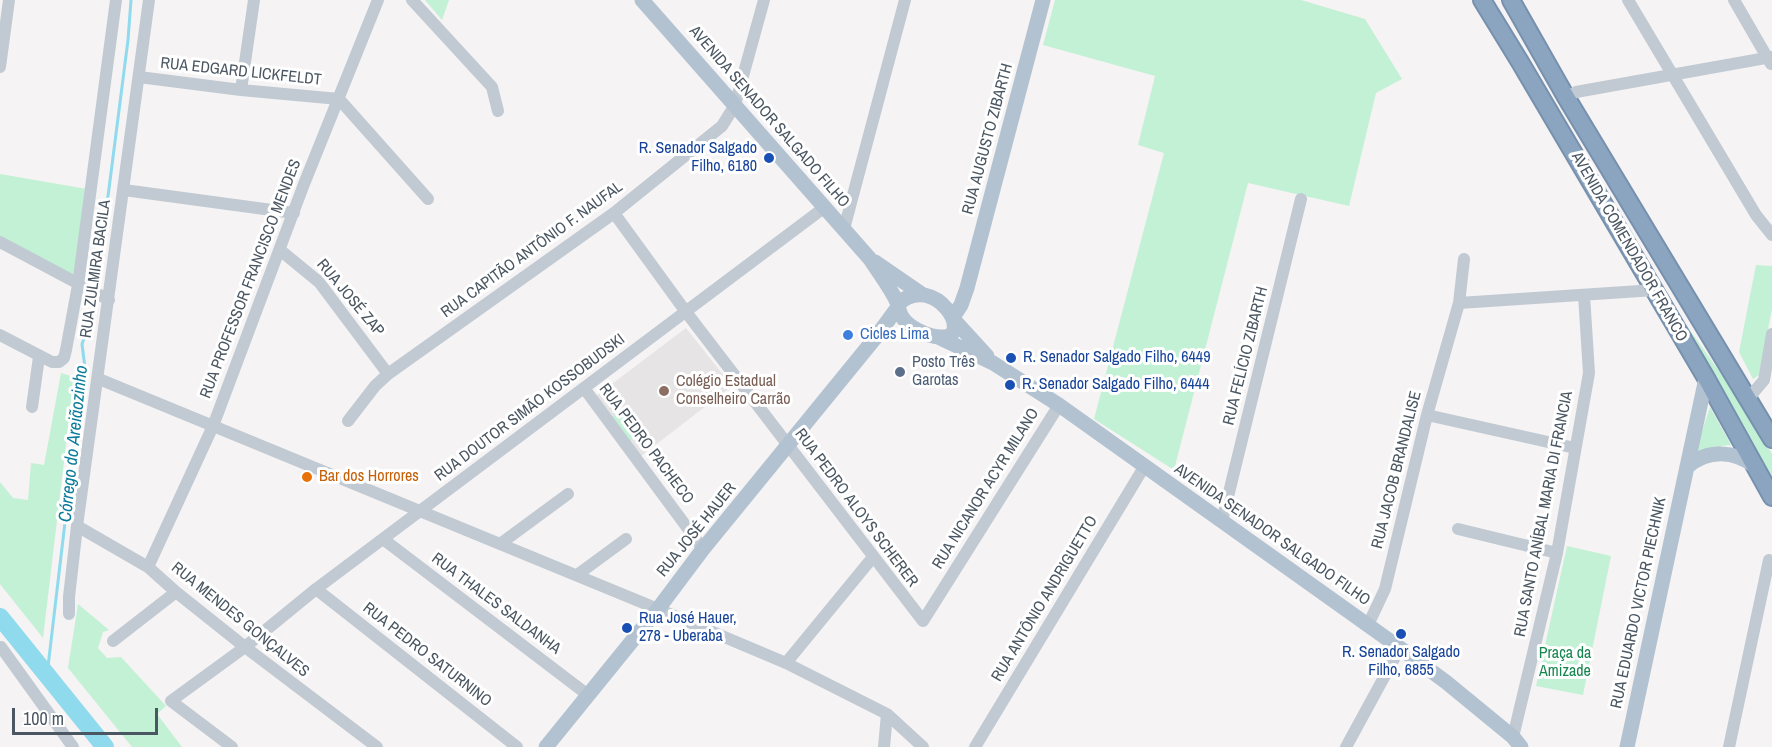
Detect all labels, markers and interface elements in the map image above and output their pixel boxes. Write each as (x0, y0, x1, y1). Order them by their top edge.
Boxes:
street label: AVENIDA SENADOR SALGADO FILHO (685, 22, 853, 212)
street label: RUA EDGARD LICKFELDT (160, 54, 322, 90)
street label: RUA AUGUSTO ZIBARTH (959, 61, 1017, 217)
place label: R. Senador Salgado Filho, 6180 (639, 139, 757, 177)
street label: AVENIDA COMENDADOR FRANCO (1567, 149, 1691, 345)
marker: R. Senador Salgado Filho, 6180 (762, 151, 776, 165)
street label: RUA PROFESSOR FRANCISCO MENDES (196, 157, 306, 401)
street label: RUA CAPITÃO ANTÔNIO F. NAUFAL (437, 178, 627, 322)
street label: RUA ZULMIRA BACILA (77, 199, 115, 339)
street label: RUA JOSÉ ZAP (312, 256, 388, 340)
street label: RUA FELÍCIO ZIBARTH (1220, 285, 1272, 427)
place label: Cicles Lima (860, 325, 929, 345)
marker: Cicles Lima (841, 328, 855, 342)
street label: RUA DOUTOR SIMÃO KOSSOBUDSKI (431, 330, 629, 486)
place label: R. Senador Salgado Filho, 6449 (1023, 348, 1210, 368)
marker: R. Senador Salgado Filho, 6449 (1004, 351, 1018, 365)
place label: Posto Três Garotas (912, 353, 975, 391)
water label: Córrego do Areiãozinho (55, 365, 93, 523)
marker: Posto Três Garotas (893, 365, 907, 379)
place label: Colégio Estadual Conselheiro Carrão (676, 372, 790, 410)
place label: R. Senador Salgado Filho, 6444 (1022, 375, 1209, 395)
marker: R. Senador Salgado Filho, 6444 (1003, 378, 1017, 392)
street label: RUA PEDRO PACHECO (595, 380, 697, 508)
marker: Colégio Estadual Conselheiro Carrão (657, 384, 671, 398)
street label: RUA JACOB BRANDALISE (1368, 389, 1426, 551)
street label: RUA SANTO ANÍBAL MARIA DI FRANCIA (1511, 390, 1577, 638)
street label: RUA NICANOR ACYR MILANO (929, 405, 1043, 573)
street label: RUA PEDRO ALOYS SCHERER (790, 425, 922, 591)
street label: AVENIDA SENADOR SALGADO FILHO (1170, 460, 1374, 610)
place label: Bar dos Horrores (319, 467, 419, 487)
marker: Bar dos Horrores (300, 470, 314, 484)
street label: RUA JOSÉ HAUER (653, 479, 741, 581)
street label: RUA EDUARDO VICTOR PIECHNIK (1607, 496, 1671, 710)
street label: RUA ANTÔNIO ANDRIGUETTO (988, 513, 1102, 685)
street label: RUA THALES SALDANHA (428, 549, 564, 659)
street label: RUA MENDES GONÇALVES (167, 558, 313, 682)
street label: RUA PEDRO SATURNINO (359, 599, 495, 711)
place label: Rua José Hauer, 278 - Uberaba (639, 609, 737, 647)
marker: Rua José Hauer, 278 - Uberaba (620, 621, 634, 635)
marker: R. Senador Salgado Filho, 6855 (1394, 627, 1408, 641)
place label: R. Senador Salgado Filho, 6855 (1342, 643, 1460, 681)
park label: Praça da Amizade (1539, 644, 1591, 682)
scale bar (15, 696, 160, 734)
text: 100 m (23, 706, 64, 731)

